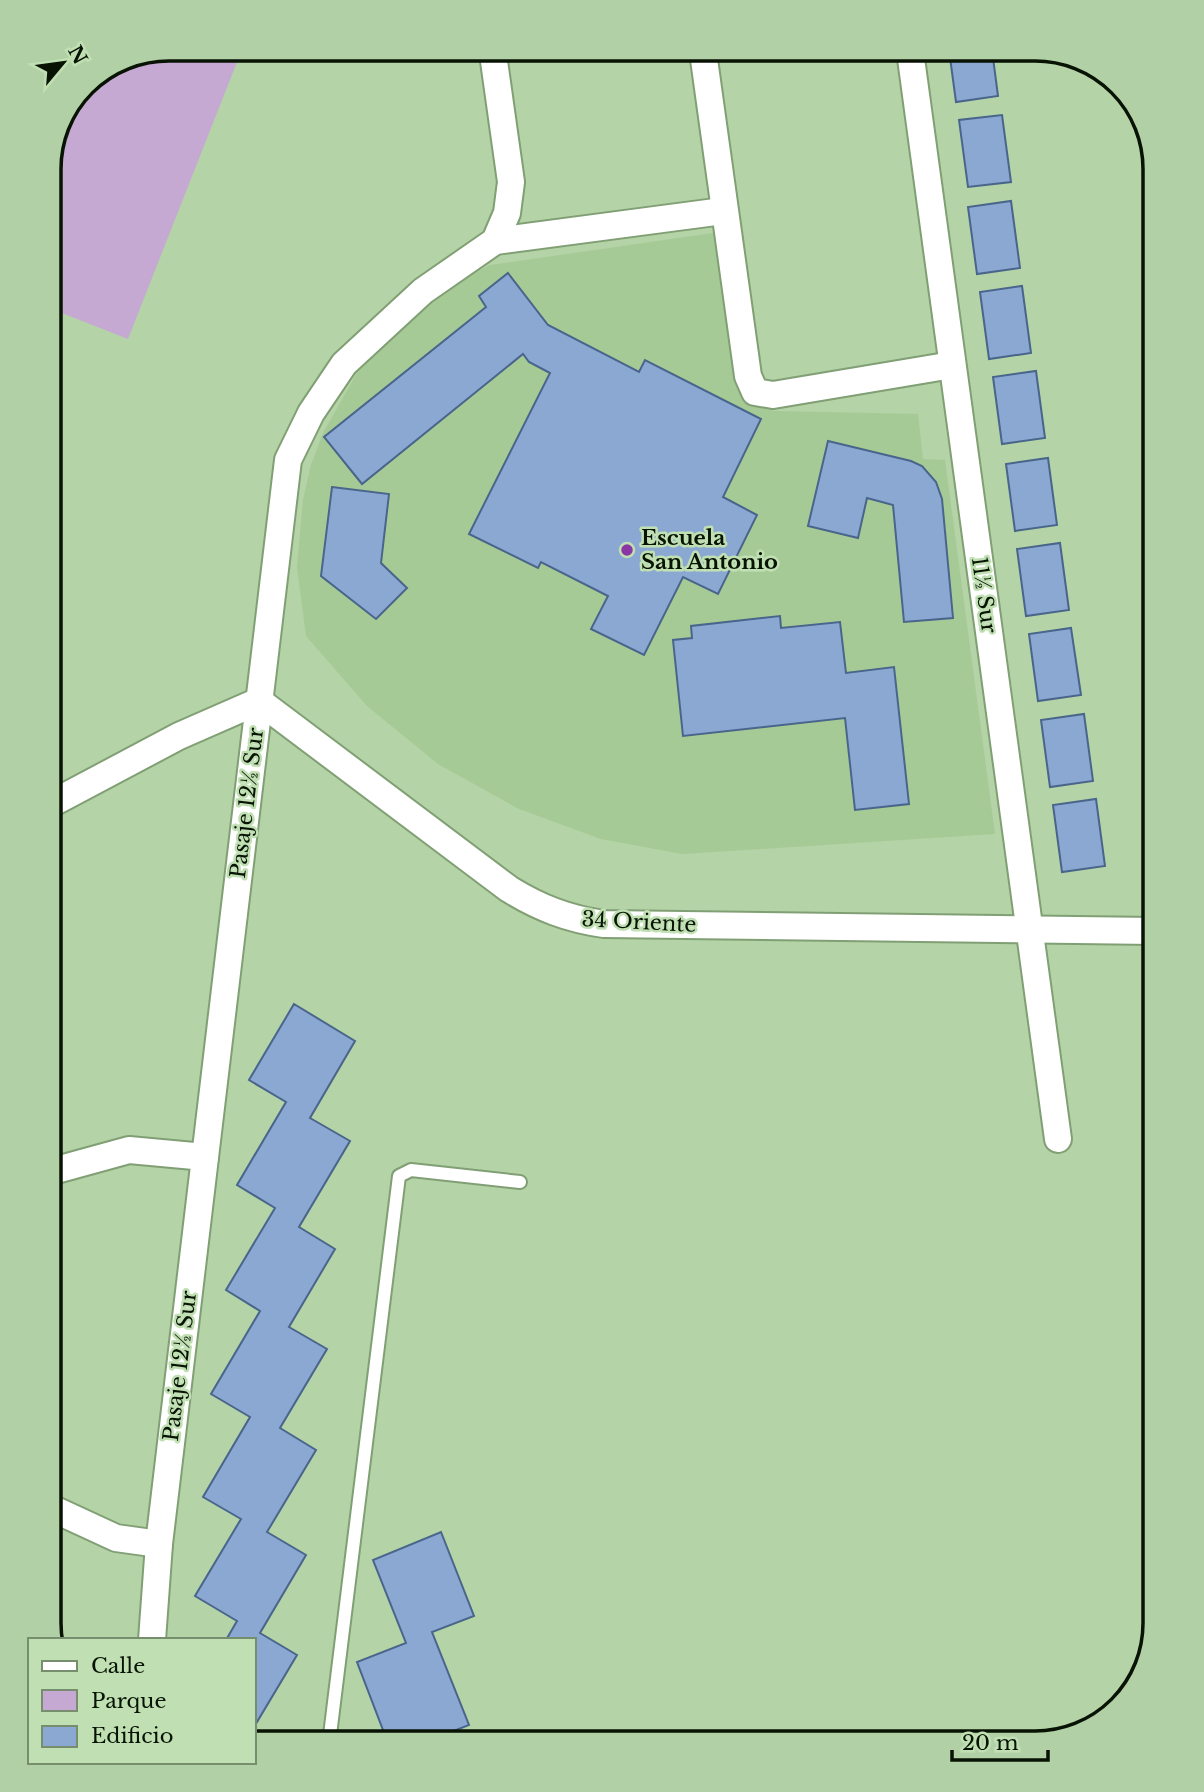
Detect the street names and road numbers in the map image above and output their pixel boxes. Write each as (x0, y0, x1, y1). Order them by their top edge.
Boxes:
street label: 11½ Sur (966, 555, 1002, 635)
street label: Pasaje 12½ Sur (225, 726, 269, 880)
street label: 34 Oriente (581, 906, 697, 938)
street label: Pasaje 12½ Sur (158, 1289, 202, 1443)

